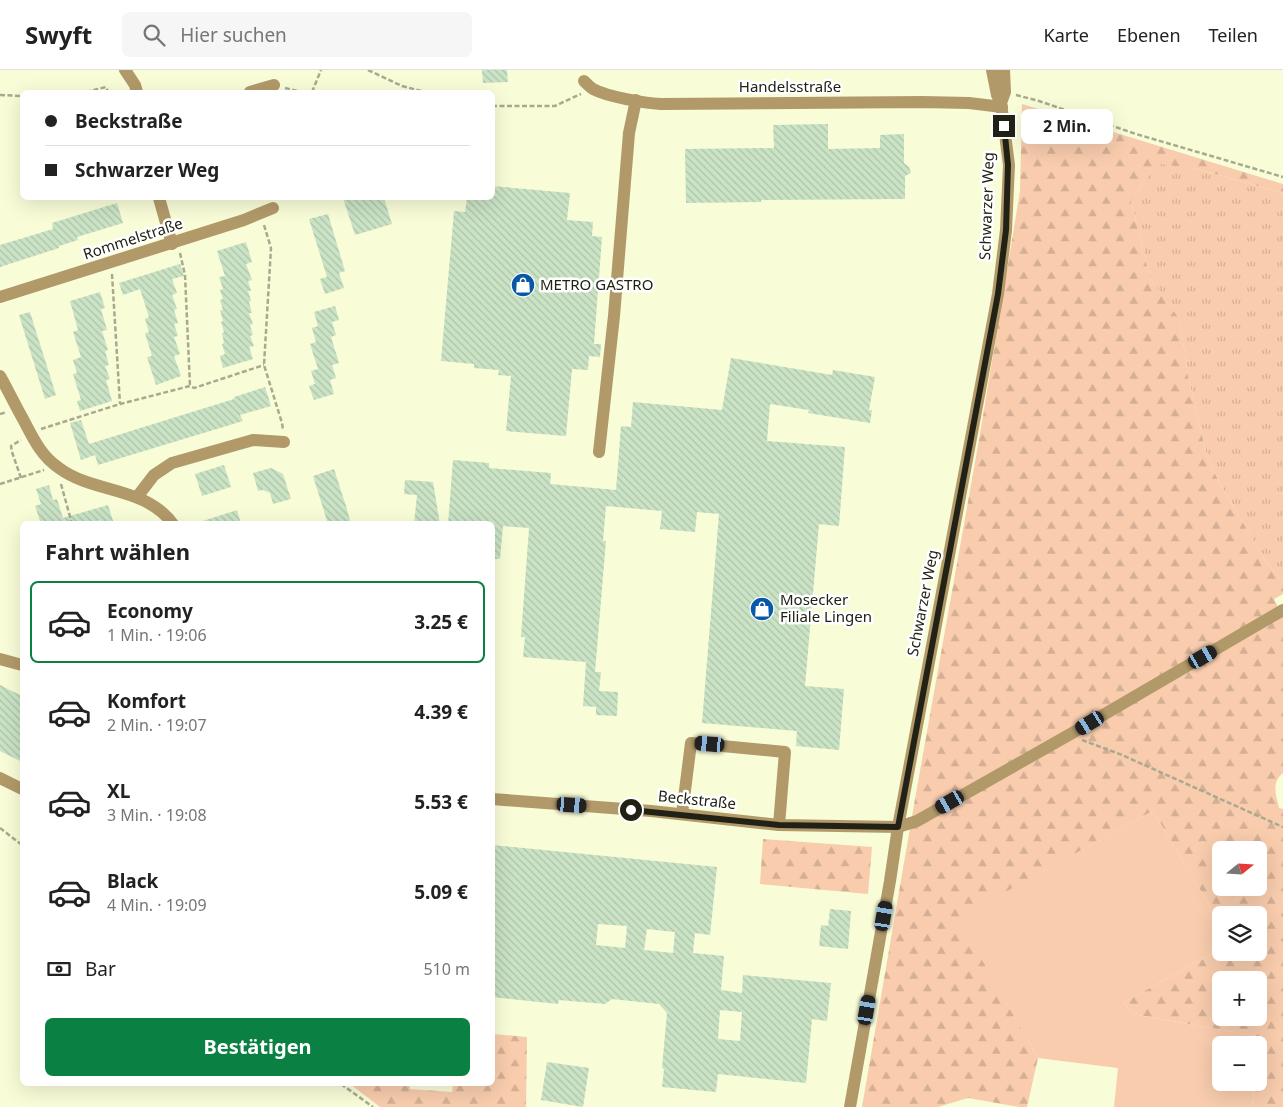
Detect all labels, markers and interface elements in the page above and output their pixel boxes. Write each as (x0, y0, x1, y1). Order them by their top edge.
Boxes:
search box (122, 12, 472, 57)
text: Swyft (25, 18, 92, 51)
icon: search (140, 21, 168, 49)
text: Hier suchen (180, 22, 287, 48)
text: Karte (1044, 23, 1089, 47)
text: Ebenen (1117, 23, 1181, 47)
text: Teilen (1209, 23, 1258, 47)
street label: Handelsstraße (739, 76, 841, 96)
text: Beckstraße (75, 108, 183, 134)
callout: 2 Min. (1022, 108, 1114, 144)
route end (993, 115, 1015, 137)
text: 2 Min. (1043, 115, 1091, 137)
street label: Schwarzer Weg (974, 152, 998, 260)
text: Schwarzer Weg (75, 157, 219, 183)
street label: Rommelstraße (80, 213, 185, 264)
shop icon: METRO GASTRO (510, 272, 536, 298)
place label: METRO GASTRO (540, 274, 653, 294)
text: Fahrt wählen (45, 536, 190, 566)
street label: Schwarzer Weg (902, 548, 942, 658)
place label: Mosecker Filiale Lingen (780, 589, 872, 626)
shop icon: Mosecker Filiale Lingen (749, 596, 775, 622)
text: Economy (107, 598, 193, 624)
icon: car (47, 600, 92, 645)
text: 3.25 € (414, 609, 468, 635)
text: 1 Min. · 19:06 (107, 624, 207, 646)
car (1186, 643, 1219, 671)
text: Komfort (107, 688, 186, 714)
icon: car (47, 690, 92, 735)
text: 4.39 € (414, 699, 468, 725)
car (1073, 709, 1106, 737)
text: 2 Min. · 19:07 (107, 714, 207, 736)
car (694, 735, 725, 753)
text: XL (107, 778, 130, 804)
icon: car (47, 780, 92, 825)
street label: Beckstraße (657, 785, 737, 813)
car (933, 788, 966, 816)
text: 5.53 € (414, 789, 468, 815)
car (556, 796, 587, 814)
route start (620, 799, 642, 821)
text: 3 Min. · 19:08 (107, 804, 207, 826)
north arrow (1212, 841, 1268, 896)
map controls (1212, 841, 1267, 1091)
text: Black (107, 868, 158, 894)
icon: car (47, 870, 92, 915)
text: 5.09 € (414, 879, 468, 905)
text: 4 Min. · 19:09 (107, 894, 207, 916)
car (874, 900, 893, 932)
button: layers (1212, 906, 1267, 961)
icon: cash (45, 955, 73, 983)
text: Bar (85, 956, 116, 982)
text: 510 m (423, 958, 470, 980)
button: + (1212, 971, 1267, 1026)
car (857, 994, 876, 1026)
button: Bestätigen (45, 1018, 470, 1076)
button: − (1212, 1036, 1267, 1091)

